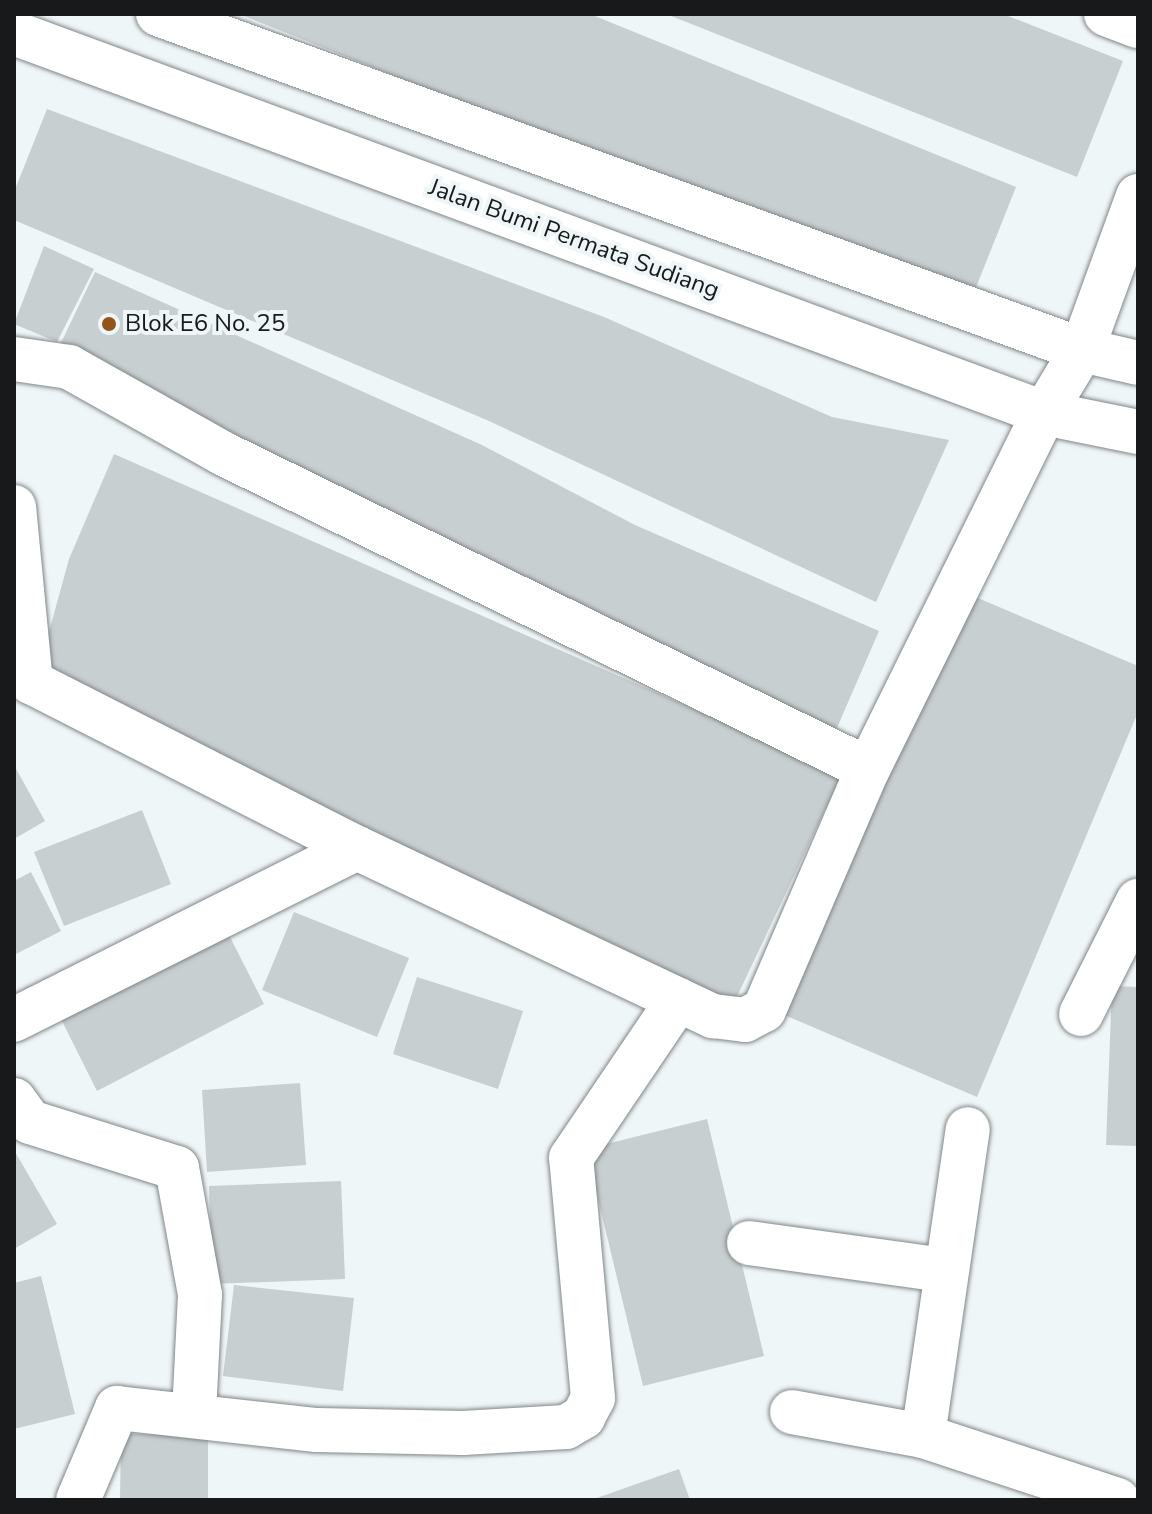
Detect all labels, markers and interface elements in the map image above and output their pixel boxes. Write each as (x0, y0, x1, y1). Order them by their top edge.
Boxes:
street label: Jalan Bumi Permata Sudiang (425, 173, 723, 305)
place label: Blok E6 No. 25 (125, 310, 285, 338)
marker: Blok E6 No. 25 (100, 315, 118, 333)

